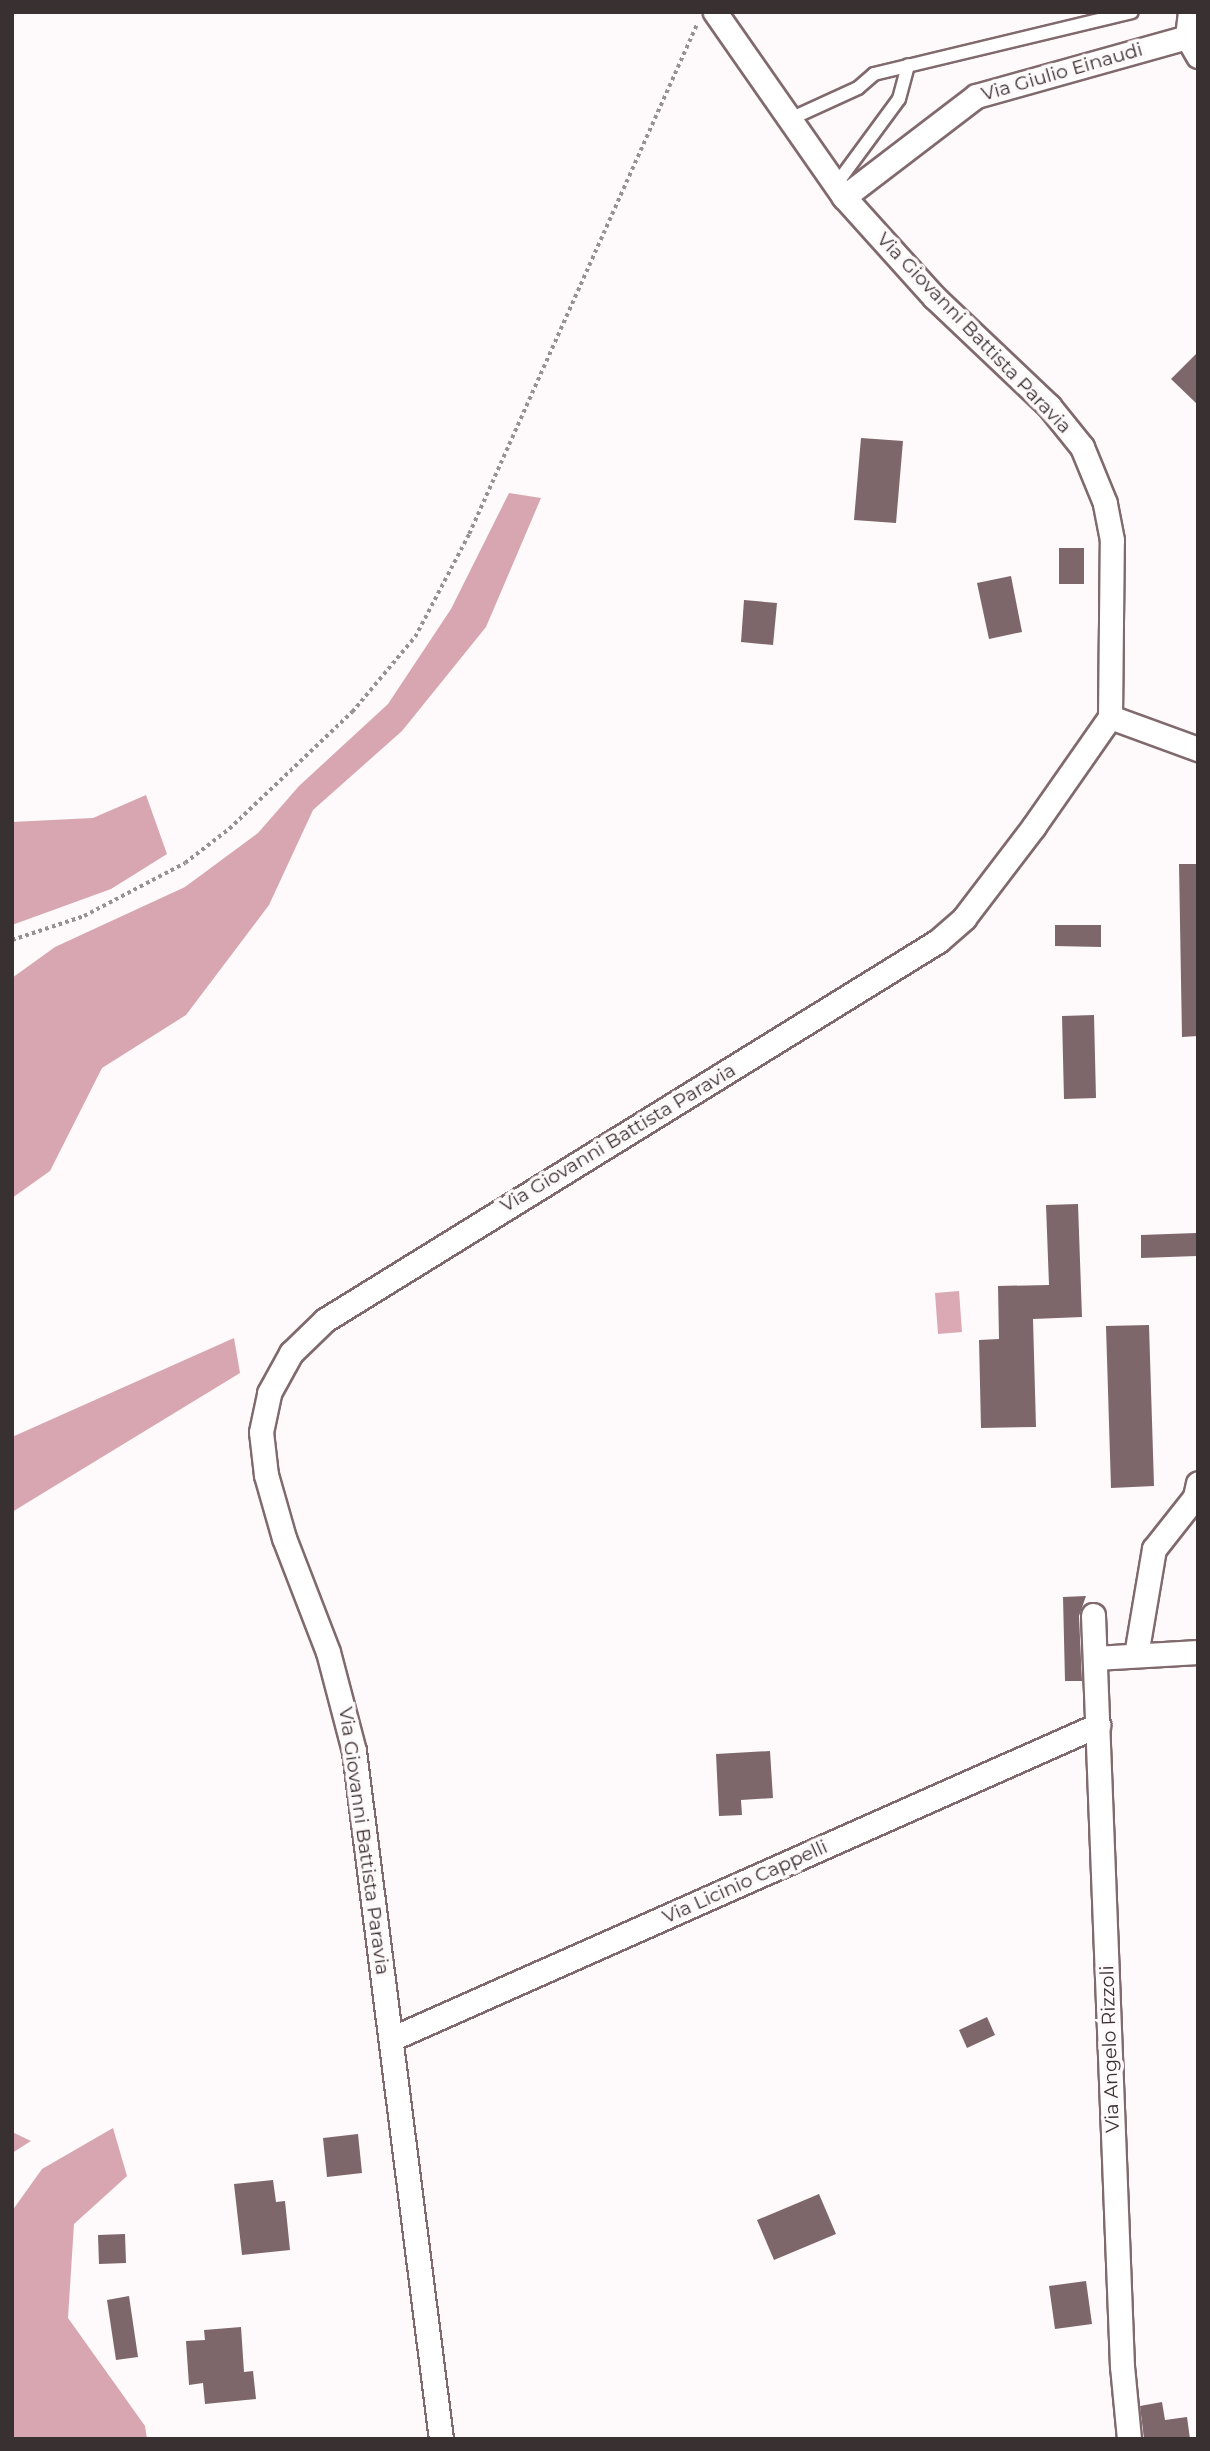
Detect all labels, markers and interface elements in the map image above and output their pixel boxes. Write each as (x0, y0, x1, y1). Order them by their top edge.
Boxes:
street label: Via Giulio Einaudi (979, 38, 1145, 106)
street label: Via Giovanni Battista Paravia (872, 228, 1076, 438)
street label: Via Giovanni Battista Paravia (496, 1059, 740, 1217)
street label: Via Giovanni Battista Paravia (334, 1706, 394, 1976)
street label: Via Licinio Cappelli (659, 1835, 831, 1929)
street label: Via Angelo Rizzoli (1096, 1965, 1124, 2133)

